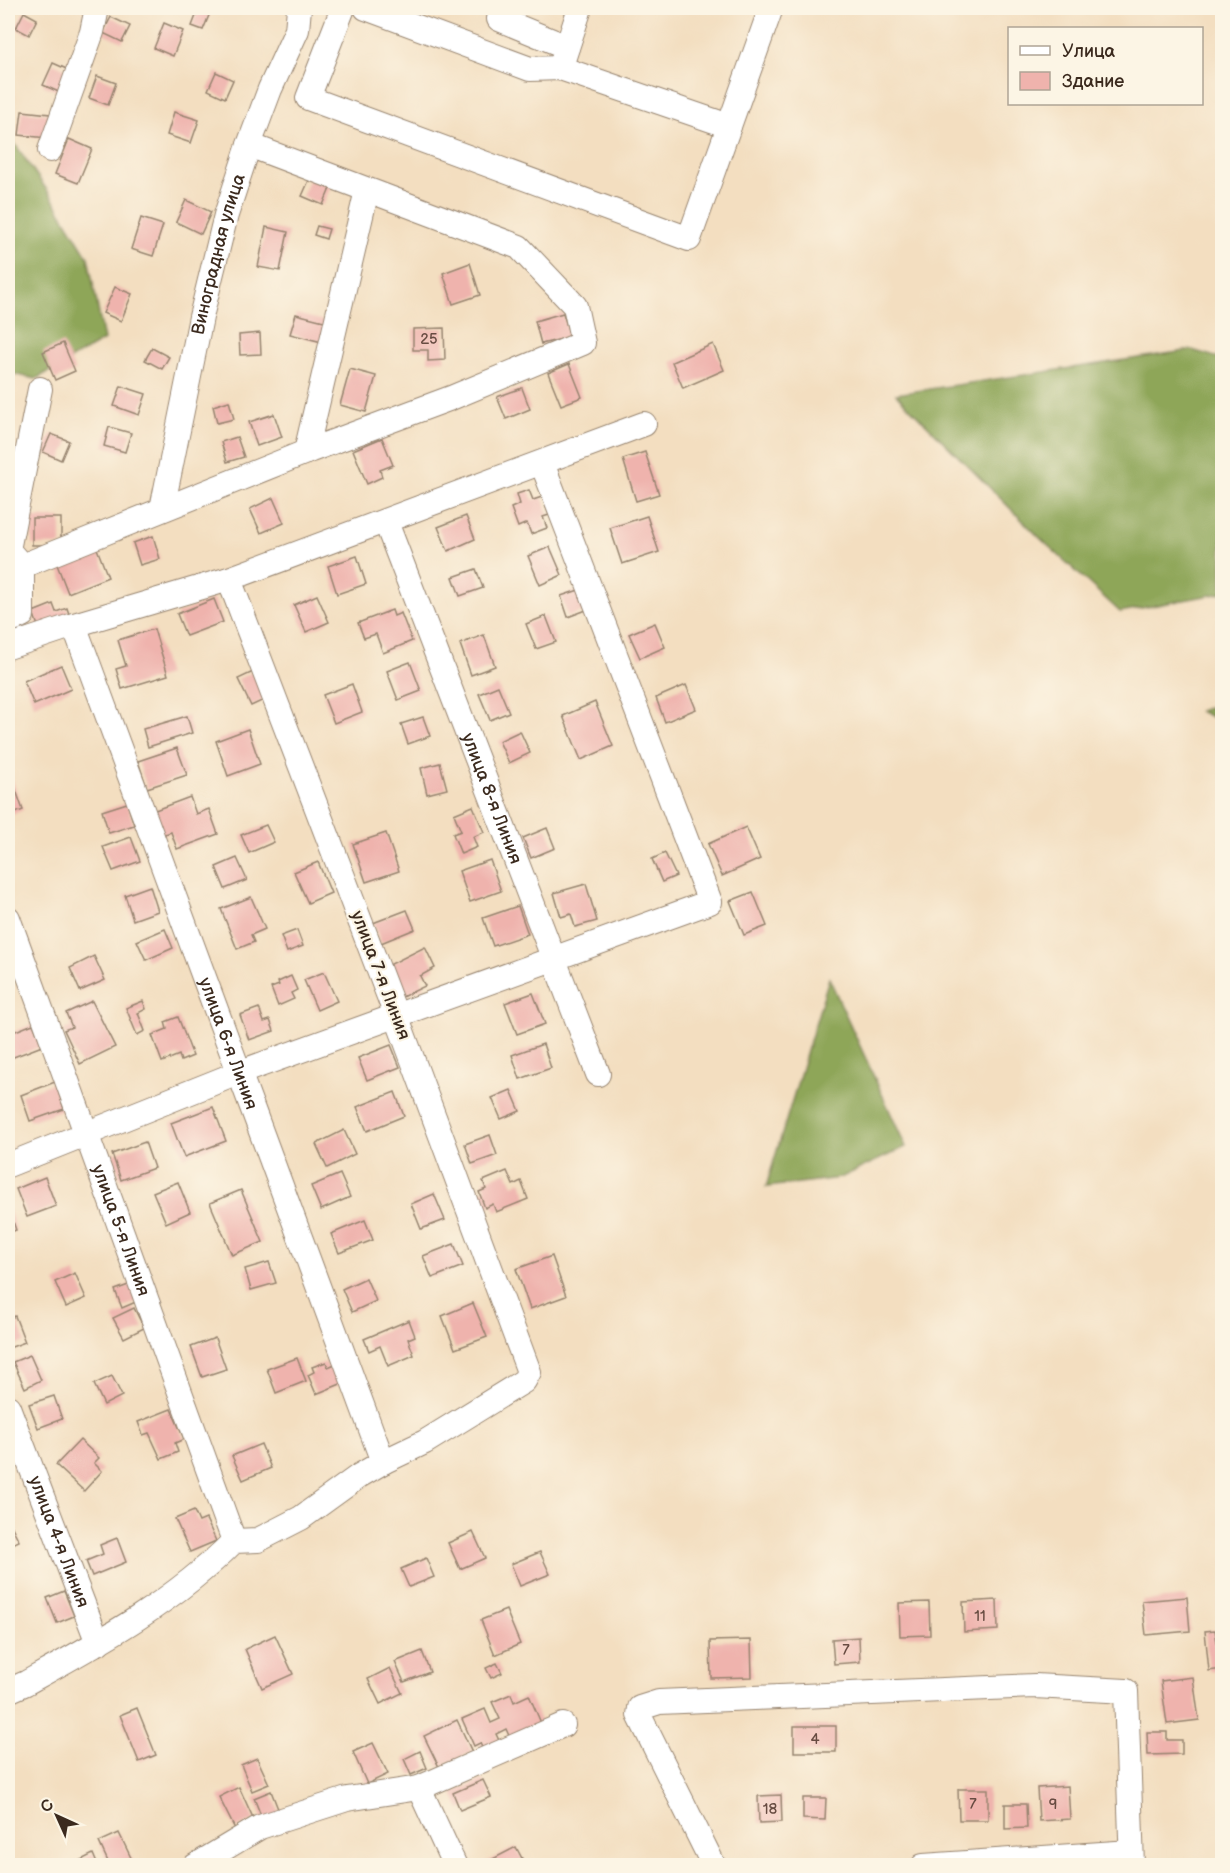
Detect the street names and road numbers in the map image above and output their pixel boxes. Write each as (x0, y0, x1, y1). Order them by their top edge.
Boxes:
street label: Виноградная улица (188, 171, 250, 336)
street label: улица 8-я Линия (457, 730, 526, 867)
street label: улица 7-я Линия (346, 908, 415, 1043)
street label: улица 6-я Линия (194, 975, 262, 1112)
street label: улица 5-я Линия (87, 1162, 154, 1299)
street label: улица 4-я Линия (24, 1473, 93, 1610)

